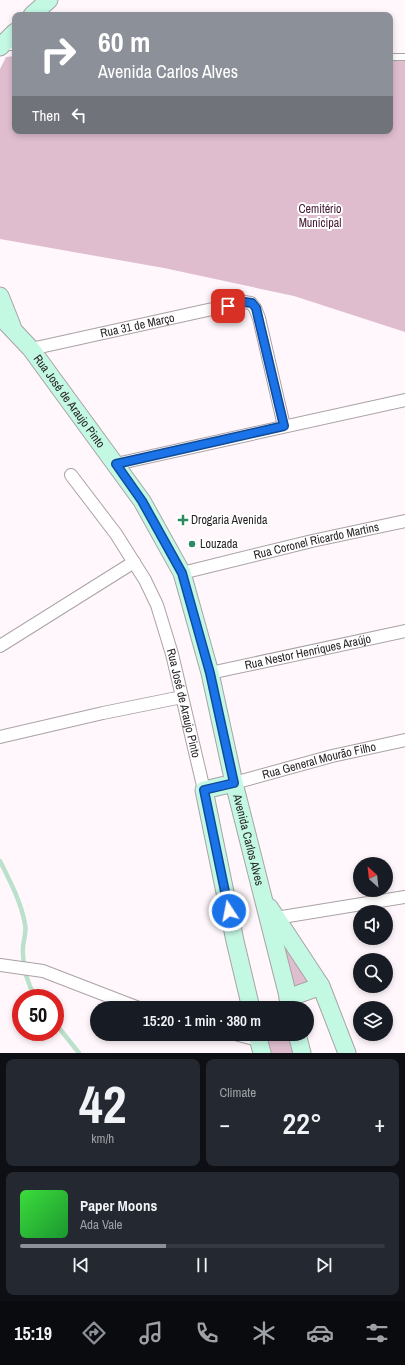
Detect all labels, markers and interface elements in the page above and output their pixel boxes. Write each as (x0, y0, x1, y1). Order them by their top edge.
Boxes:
text: 60 m (98, 23, 150, 61)
icon: right (32, 28, 84, 80)
text: Avenida Carlos Alves (98, 59, 238, 84)
icon: left (68, 104, 90, 126)
text: Then (32, 105, 60, 126)
park label: Cemitério Municipal (298, 201, 342, 231)
pin (211, 289, 245, 323)
icon: arrive (217, 295, 239, 317)
street label: Rua 31 de Março (99, 310, 176, 341)
street label: Rua José de Araujo Pinto (30, 351, 109, 451)
place label: Drogaria Avenida (191, 512, 268, 528)
marker: Drogaria Avenida (178, 515, 188, 525)
street label: Rua Coronel Ricardo Martins (252, 519, 380, 563)
place label: Louzada (200, 536, 238, 552)
marker: Louzada (187, 539, 197, 549)
street label: Rua Nestor Henriques Araújo (243, 631, 372, 673)
street label: Rua José de Araujo Pinto (163, 646, 204, 759)
street label: Rua General Mourão Filho (260, 739, 377, 783)
street label: Avenida Carlos Alves (229, 792, 268, 887)
north arrow (353, 857, 393, 897)
map controls (353, 857, 393, 1041)
position arrow (208, 890, 250, 932)
button: sound (353, 905, 393, 945)
button: search (353, 953, 393, 993)
speed limit sign: 50 (12, 989, 64, 1041)
button: layers (353, 1001, 393, 1041)
text: 15:20 · 1 min · 380 m (143, 1010, 261, 1031)
text: 42 (79, 1069, 126, 1139)
text: Climate (220, 1084, 256, 1101)
text: 22° (283, 1103, 322, 1143)
text: − (220, 1109, 230, 1139)
text: + (374, 1109, 385, 1139)
text: km/h (91, 1130, 114, 1147)
text: Paper Moons (80, 1195, 157, 1216)
text: Ada Vale (80, 1216, 122, 1233)
icon: previous (70, 1254, 92, 1276)
icon: pause (191, 1254, 213, 1276)
icon: next (313, 1254, 335, 1276)
icon: directions (80, 1319, 108, 1347)
icon: music (137, 1319, 165, 1347)
icon: phone (193, 1319, 221, 1347)
icon: climate (250, 1319, 278, 1347)
icon: car (306, 1319, 334, 1347)
icon: filters (363, 1319, 391, 1347)
text: 15:19 (14, 1321, 52, 1346)

